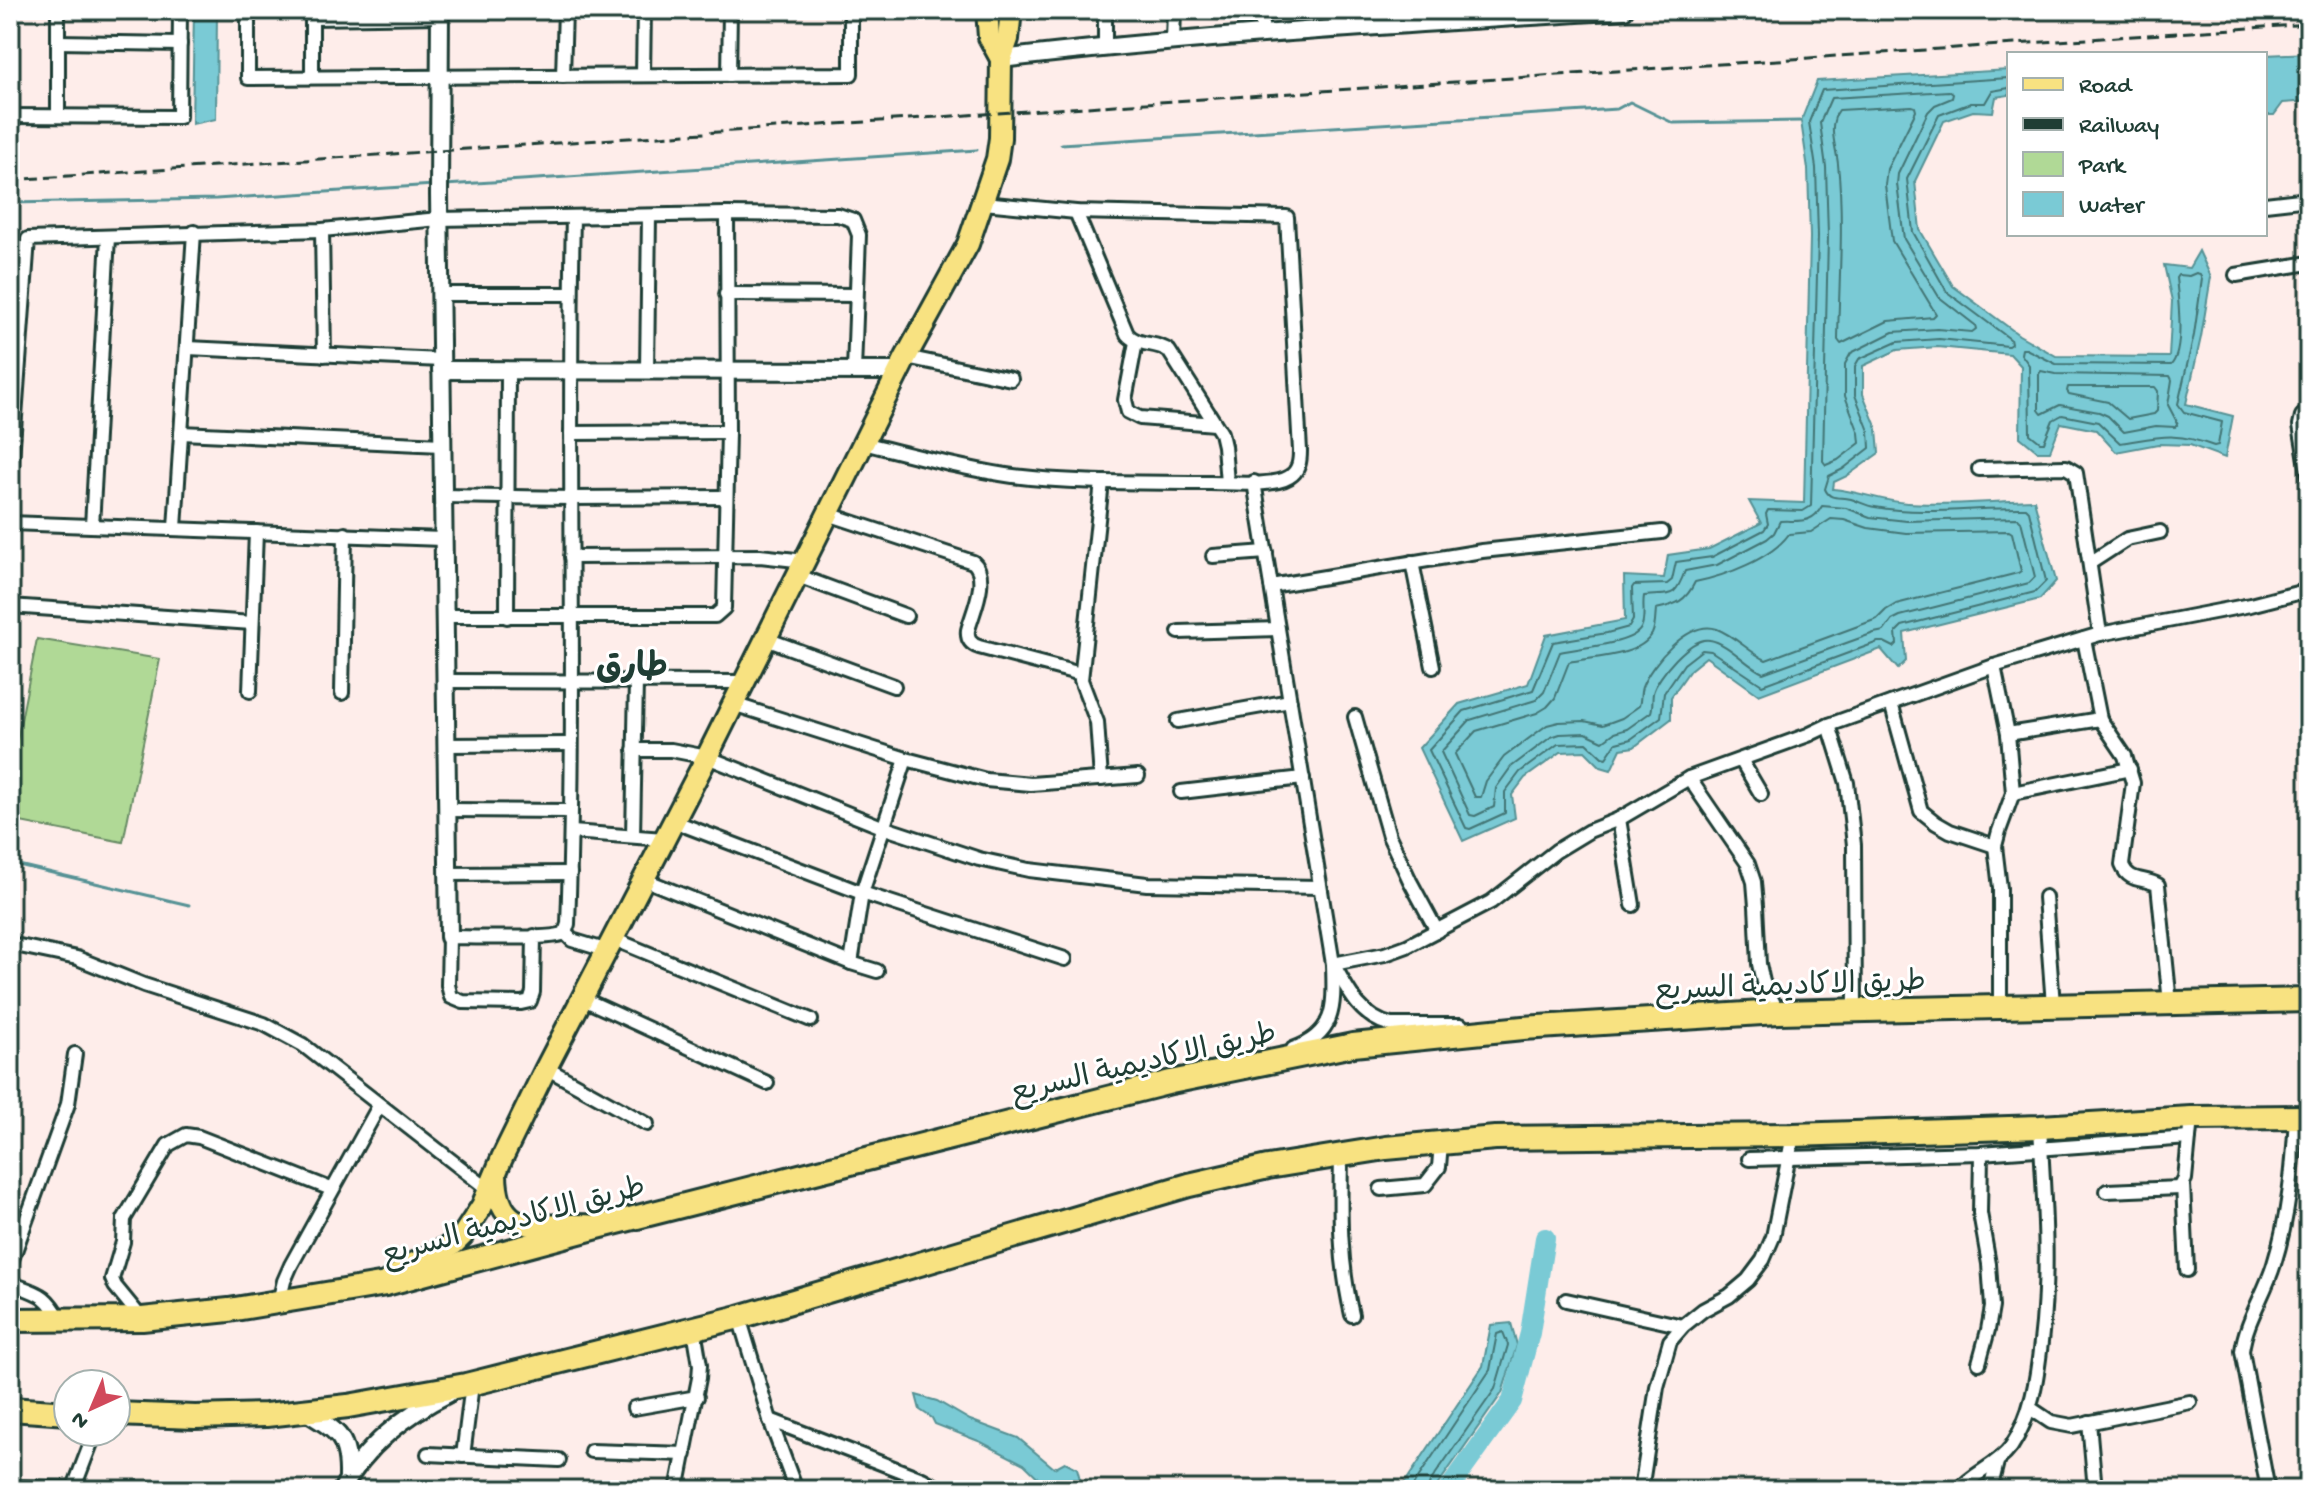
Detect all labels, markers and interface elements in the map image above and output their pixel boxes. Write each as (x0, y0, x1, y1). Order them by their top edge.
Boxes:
legend (2007, 52, 2267, 236)
text: Road (2079, 73, 2133, 102)
text: Railway (2079, 113, 2159, 142)
text: Park (2078, 153, 2127, 182)
text: Water (2079, 193, 2146, 222)
district label: طارق (596, 649, 668, 690)
street label: طريق الاكاديمية السريع (1654, 965, 1926, 1011)
street label: طريق الاكاديمية السريع (1008, 1017, 1280, 1113)
street label: طريق الاكاديمية السريع (378, 1170, 650, 1275)
north arrow (52, 1368, 132, 1448)
text: N (67, 1405, 95, 1434)

